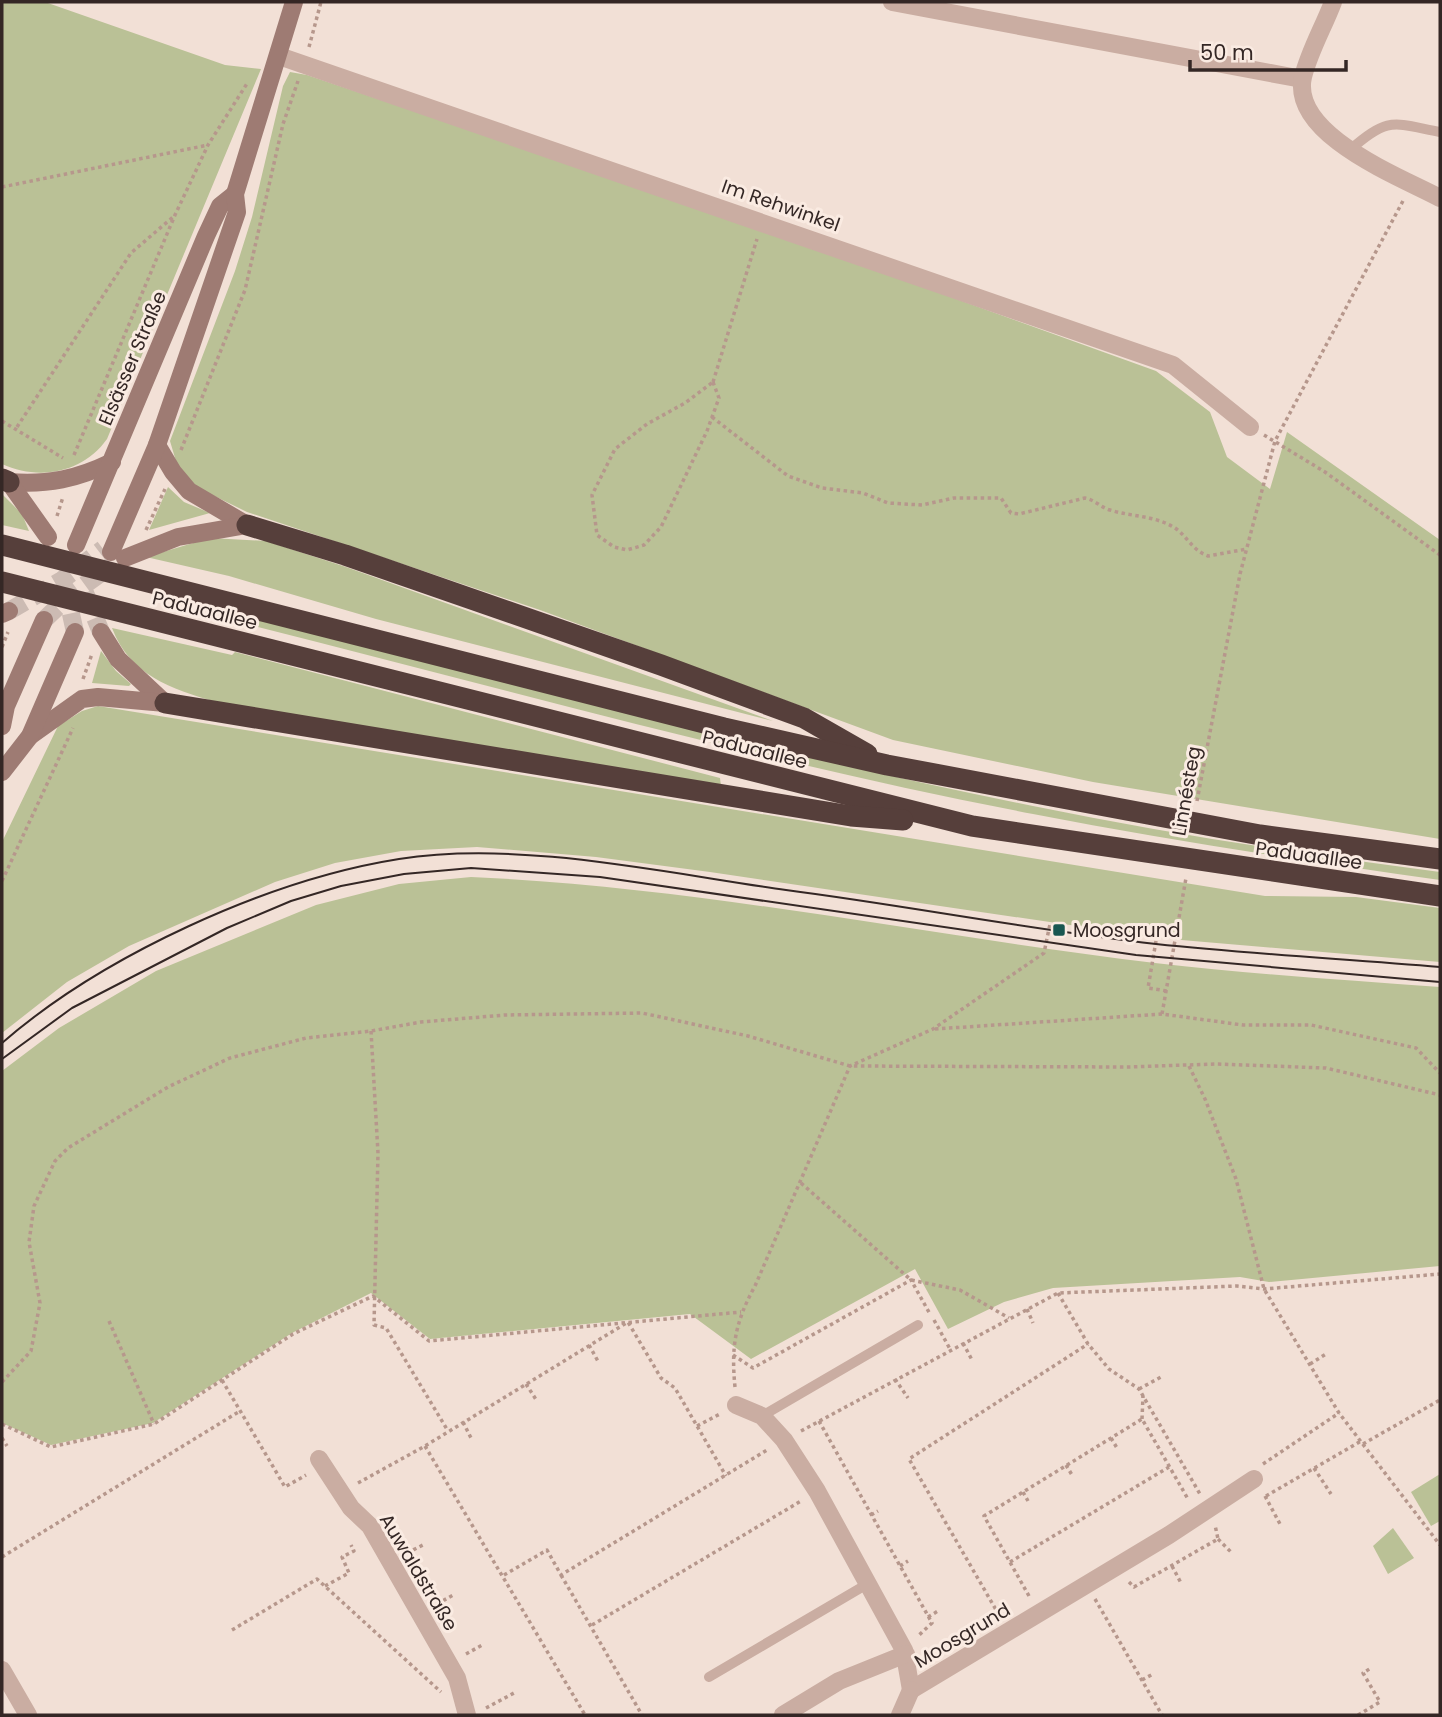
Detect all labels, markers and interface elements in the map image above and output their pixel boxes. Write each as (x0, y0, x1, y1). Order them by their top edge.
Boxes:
scale bar (1190, 28, 1346, 72)
text: 50 m (1200, 38, 1254, 67)
street label: Im Rehwinkel (718, 173, 844, 238)
street label: Elsässer Straße (92, 287, 173, 430)
street label: Paduaallee (149, 584, 260, 637)
street label: Paduaallee (699, 723, 810, 776)
street label: Linnésteg (1165, 744, 1208, 838)
street label: Paduaallee (1254, 835, 1364, 876)
place label: Moosgrund (1073, 917, 1181, 944)
marker: Moosgrund (1051, 922, 1067, 938)
street label: Auwaldstraße (373, 1509, 464, 1636)
street label: Moosgrund (909, 1596, 1015, 1675)

